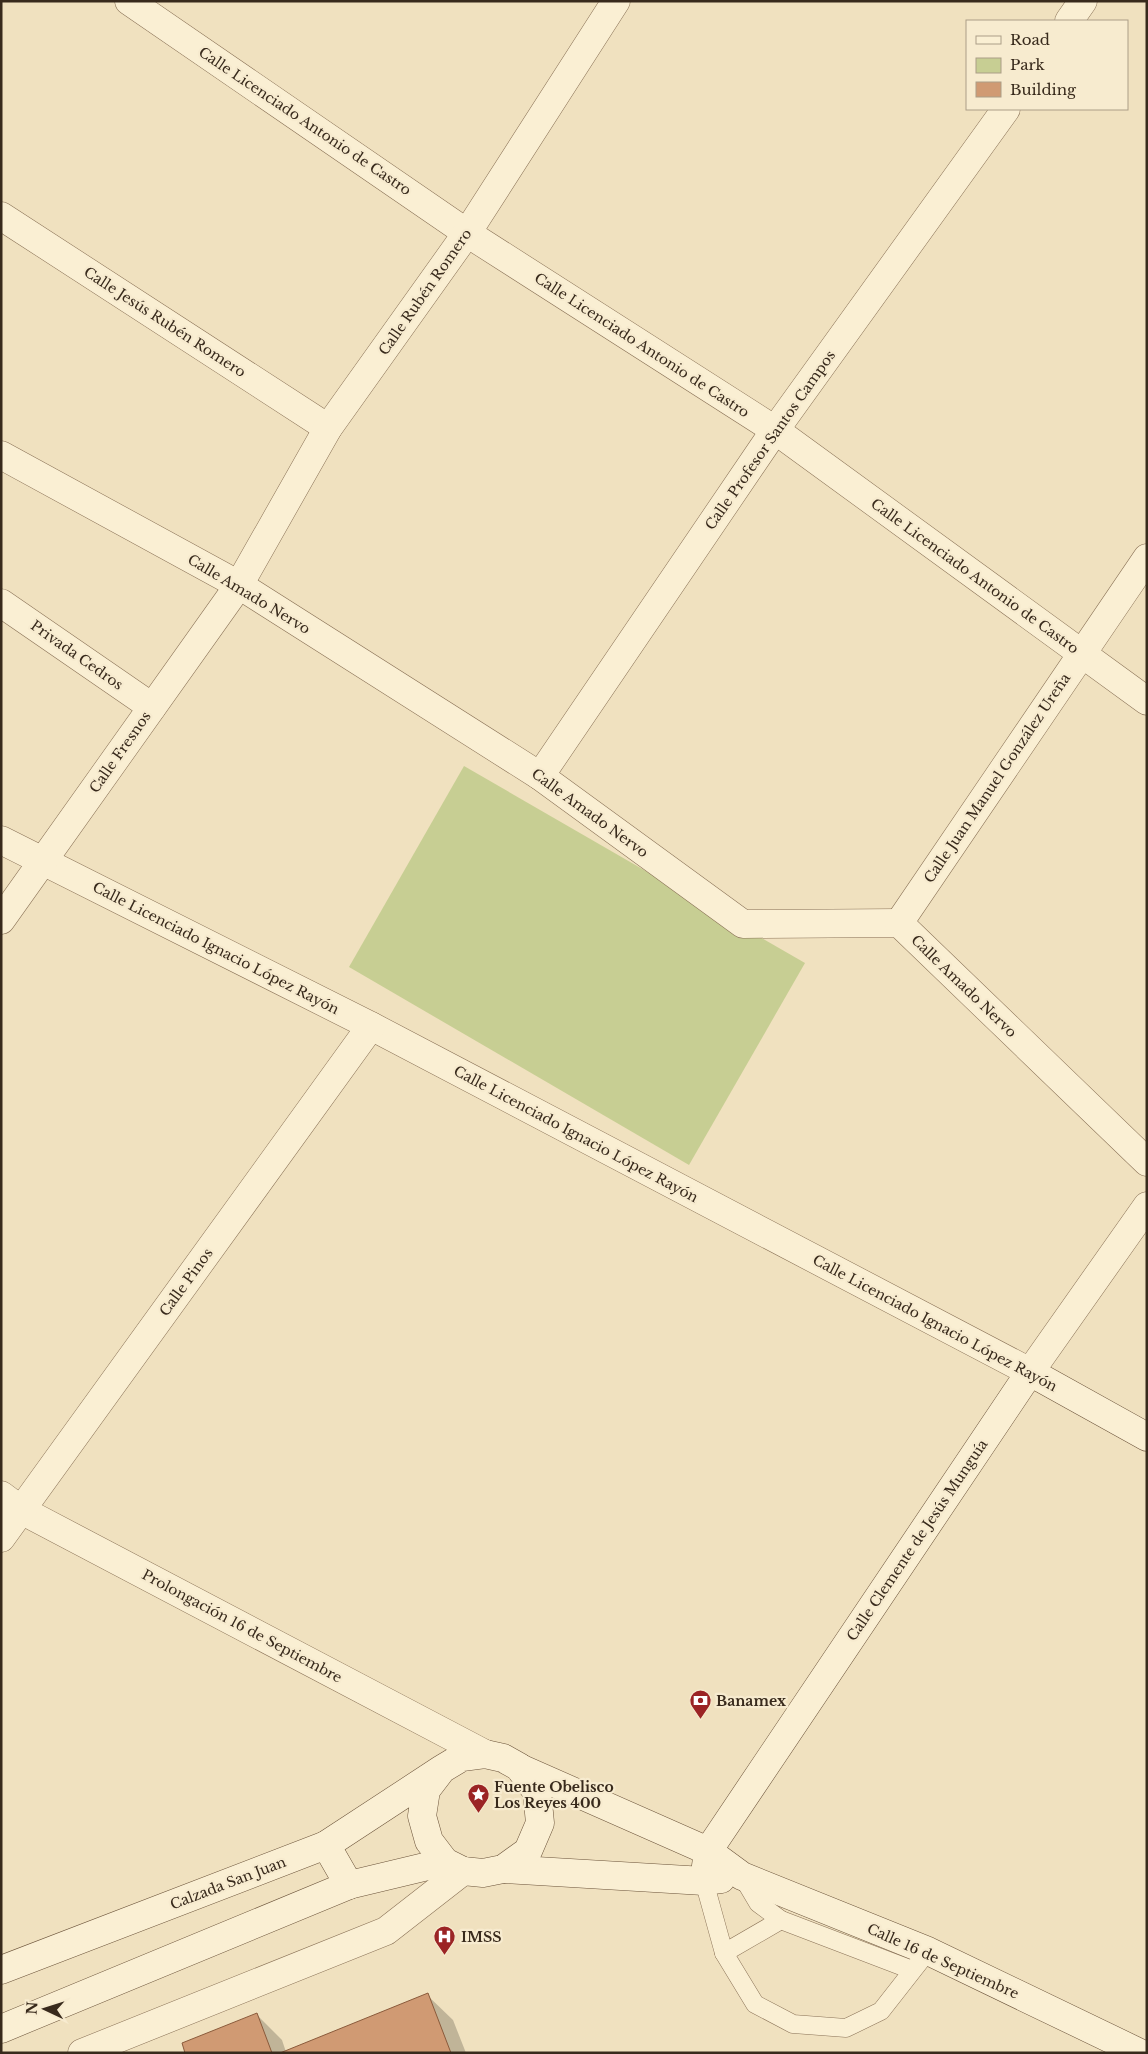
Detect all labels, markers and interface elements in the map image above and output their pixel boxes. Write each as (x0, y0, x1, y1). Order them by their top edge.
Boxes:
legend (966, 20, 1128, 110)
text: Road (1010, 30, 1050, 49)
street label: Calle Licenciado Antonio de Castro (195, 43, 415, 199)
text: Park (1010, 55, 1046, 74)
text: Building (1010, 80, 1077, 99)
street label: Calle Rubén Romero (375, 225, 475, 359)
street label: Calle Jesús Rubén Romero (81, 263, 249, 381)
street label: Calle Licenciado Antonio de Castro (531, 269, 753, 421)
street label: Calle Profesor Santos Campos (701, 347, 839, 533)
street label: Calle Licenciado Antonio de Castro (868, 494, 1082, 658)
street label: Calle Amado Nervo (184, 550, 314, 638)
street label: Privada Cedros (27, 616, 127, 694)
street label: Calle Juan Manuel González Ureña (920, 669, 1074, 886)
street label: Calle Fresnos (85, 708, 155, 796)
street label: Calle Amado Nervo (528, 765, 652, 861)
street label: Calle Licenciado Ignacio López Rayón (90, 878, 343, 1018)
street label: Calle Amado Nervo (907, 931, 1021, 1041)
street label: Calle Licenciado Ignacio López Rayón (451, 1062, 702, 1206)
street label: Calle Pinos (155, 1244, 217, 1320)
street label: Calle Licenciado Ignacio López Rayón (810, 1251, 1061, 1395)
street label: Calle Clemente de Jesús Munguía (843, 1436, 991, 1644)
street label: Prolongación 16 de Septiembre (139, 1565, 345, 1687)
bank icon: Banamex (688, 1689, 712, 1720)
place label: Banamex (716, 1692, 787, 1710)
place label: Fuente Obelisco Los Reyes 400 (494, 1778, 614, 1812)
place icon: Fuente Obelisco Los Reyes 400 (466, 1783, 490, 1814)
street label: Calzada San Juan (168, 1853, 289, 1913)
street label: Calle 16 de Septiembre (864, 1919, 1022, 2003)
hospital icon: IMSS (433, 1925, 457, 1956)
place label: IMSS (461, 1928, 502, 1946)
north arrow (20, 1984, 70, 2034)
text: N (23, 2001, 41, 2015)

